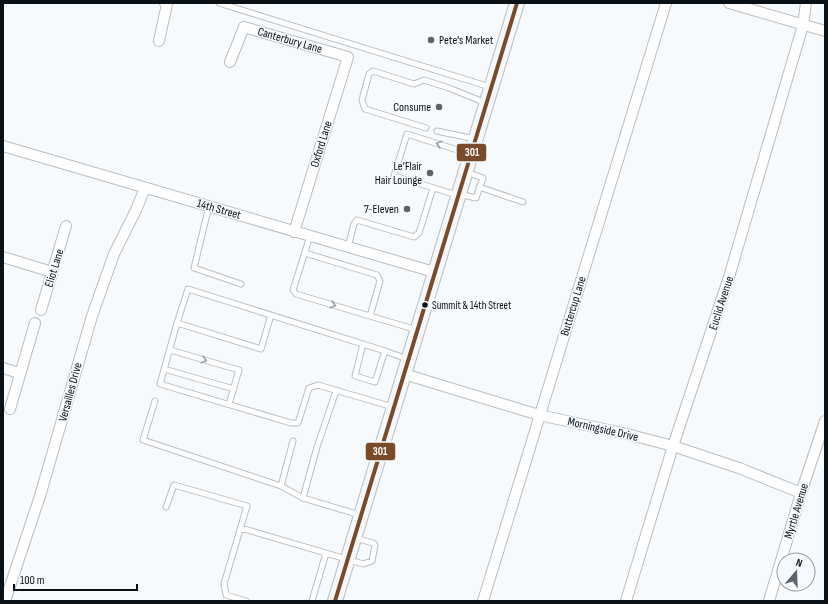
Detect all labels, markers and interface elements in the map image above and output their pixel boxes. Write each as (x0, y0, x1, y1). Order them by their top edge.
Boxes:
street label: Canterbury Lane (256, 24, 324, 57)
place label: Pete's Market (439, 33, 494, 48)
marker: Pete's Market (426, 35, 436, 45)
place label: Consume (393, 100, 431, 115)
marker: Consume (434, 102, 444, 112)
street label: Oxford Lane (307, 119, 336, 169)
one-way arrow (436, 140, 443, 149)
line badge: 301 (456, 143, 487, 162)
text: 301 (465, 146, 480, 159)
place label: Le’Flair Hair Lounge (375, 159, 423, 188)
marker: Le’Flair Hair Lounge (425, 168, 435, 178)
street label: 14th Street (195, 196, 243, 223)
place label: 7-Eleven (364, 202, 399, 217)
marker: 7-Eleven (402, 204, 412, 214)
street label: Eliot Lane (42, 247, 67, 289)
street label: Buttercup Lane (557, 274, 590, 338)
street label: Euclid Avenue (706, 274, 737, 332)
place label: Summit & 14th Street (432, 299, 512, 312)
one-way arrow (329, 300, 336, 309)
marker: Summit & 14th Street (420, 300, 430, 310)
one-way arrow (201, 355, 208, 364)
street label: Versailles Drive (55, 361, 86, 423)
street label: Morningside Drive (566, 414, 640, 445)
line badge: 301 (365, 442, 396, 461)
text: 301 (373, 445, 388, 458)
street label: Myrtle Avenue (781, 481, 812, 541)
north arrow (776, 552, 816, 592)
text: N (794, 556, 804, 570)
scale bar (14, 566, 137, 592)
text: 100 m (20, 573, 45, 588)

